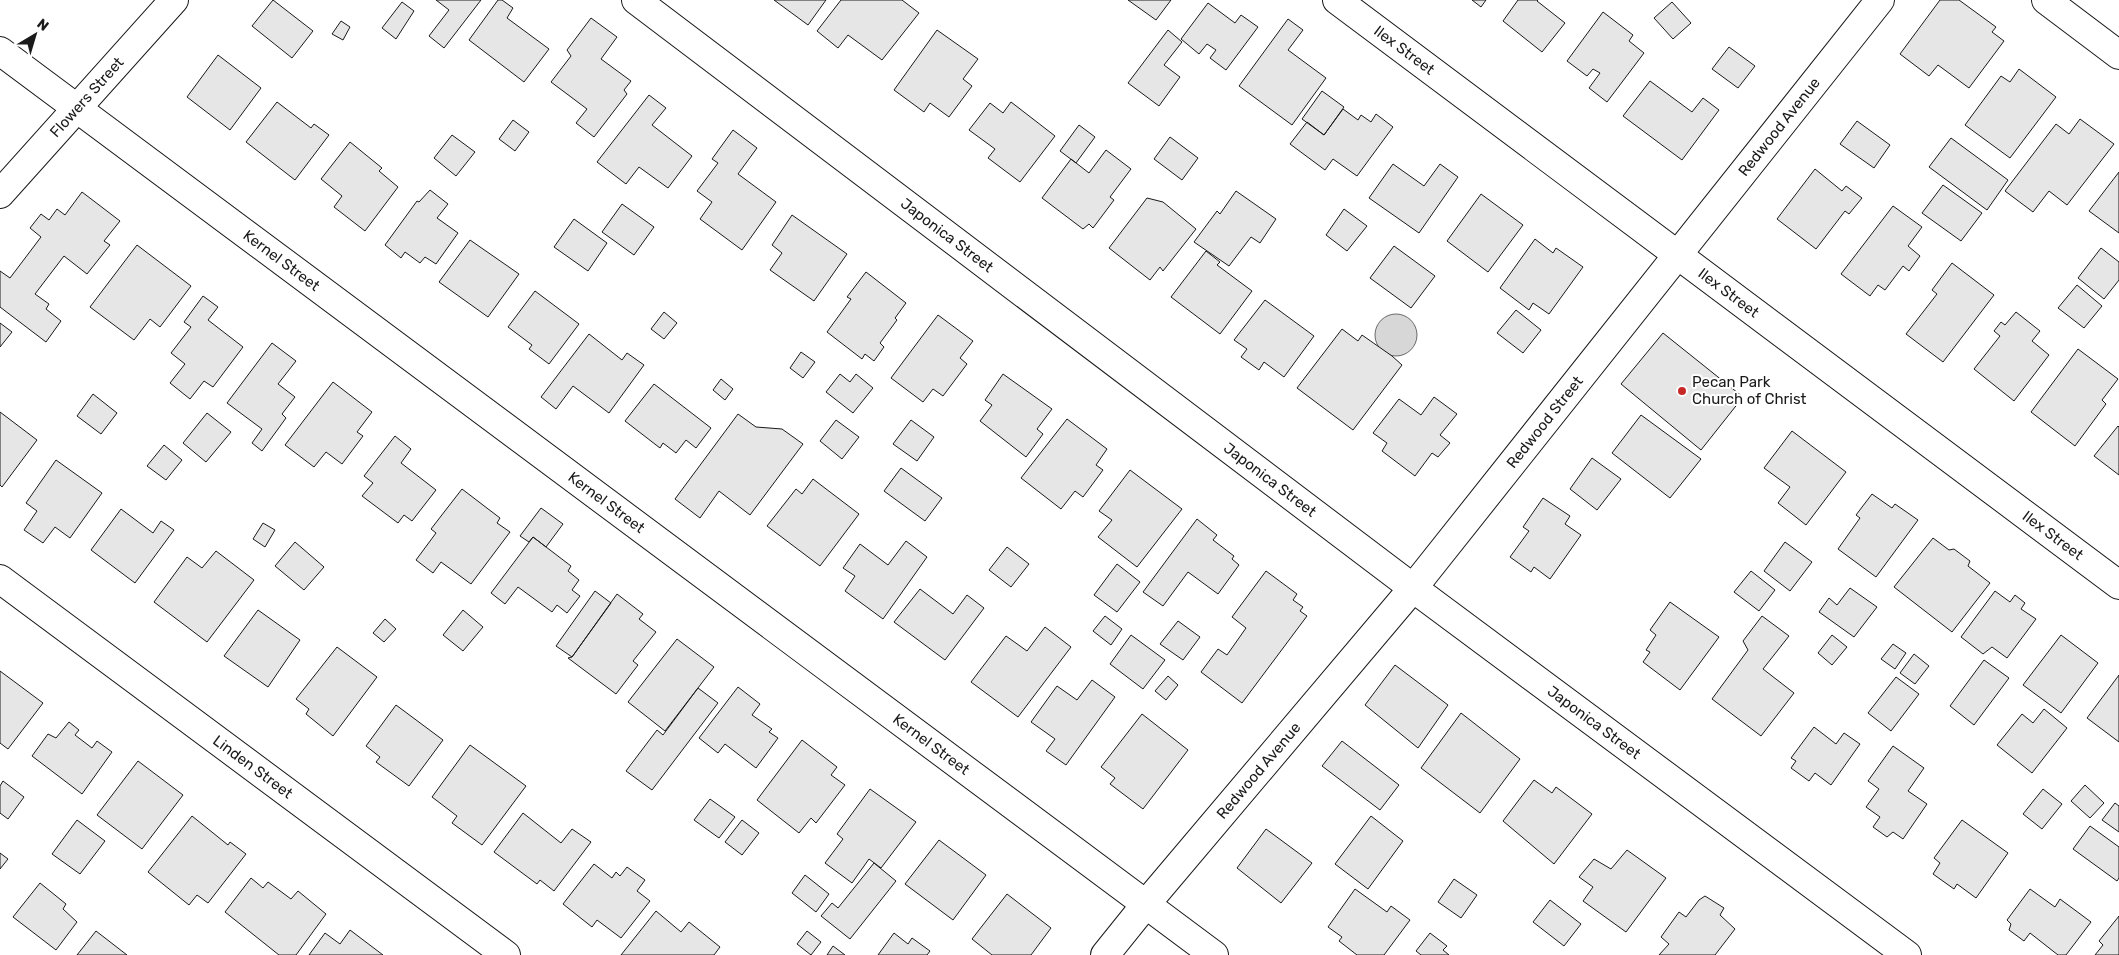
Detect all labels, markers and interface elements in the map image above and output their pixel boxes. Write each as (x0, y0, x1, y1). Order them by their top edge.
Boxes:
north arrow (10, 10, 60, 60)
text: N (33, 15, 52, 35)
street label: Ilex Street (1370, 22, 1438, 79)
street label: Flowers Street (46, 53, 127, 141)
street label: Redwood Avenue (1735, 74, 1824, 180)
street label: Japonica Street (897, 194, 997, 276)
street label: Kernel Street (240, 226, 323, 295)
street label: Ilex Street (1695, 264, 1763, 322)
street label: Redwood Street (1503, 372, 1587, 472)
place label: Pecan Park Church of Christ (1692, 373, 1807, 408)
marker: Pecan Park Church of Christ (1676, 385, 1688, 397)
street label: Japonica Street (1220, 439, 1320, 521)
street label: Kernel Street (565, 468, 648, 537)
street label: Ilex Street (2019, 507, 2087, 564)
street label: Japonica Street (1544, 682, 1644, 763)
street label: Kernel Street (889, 710, 973, 779)
street label: Redwood Avenue (1213, 719, 1305, 823)
street label: Linden Street (209, 731, 296, 802)

